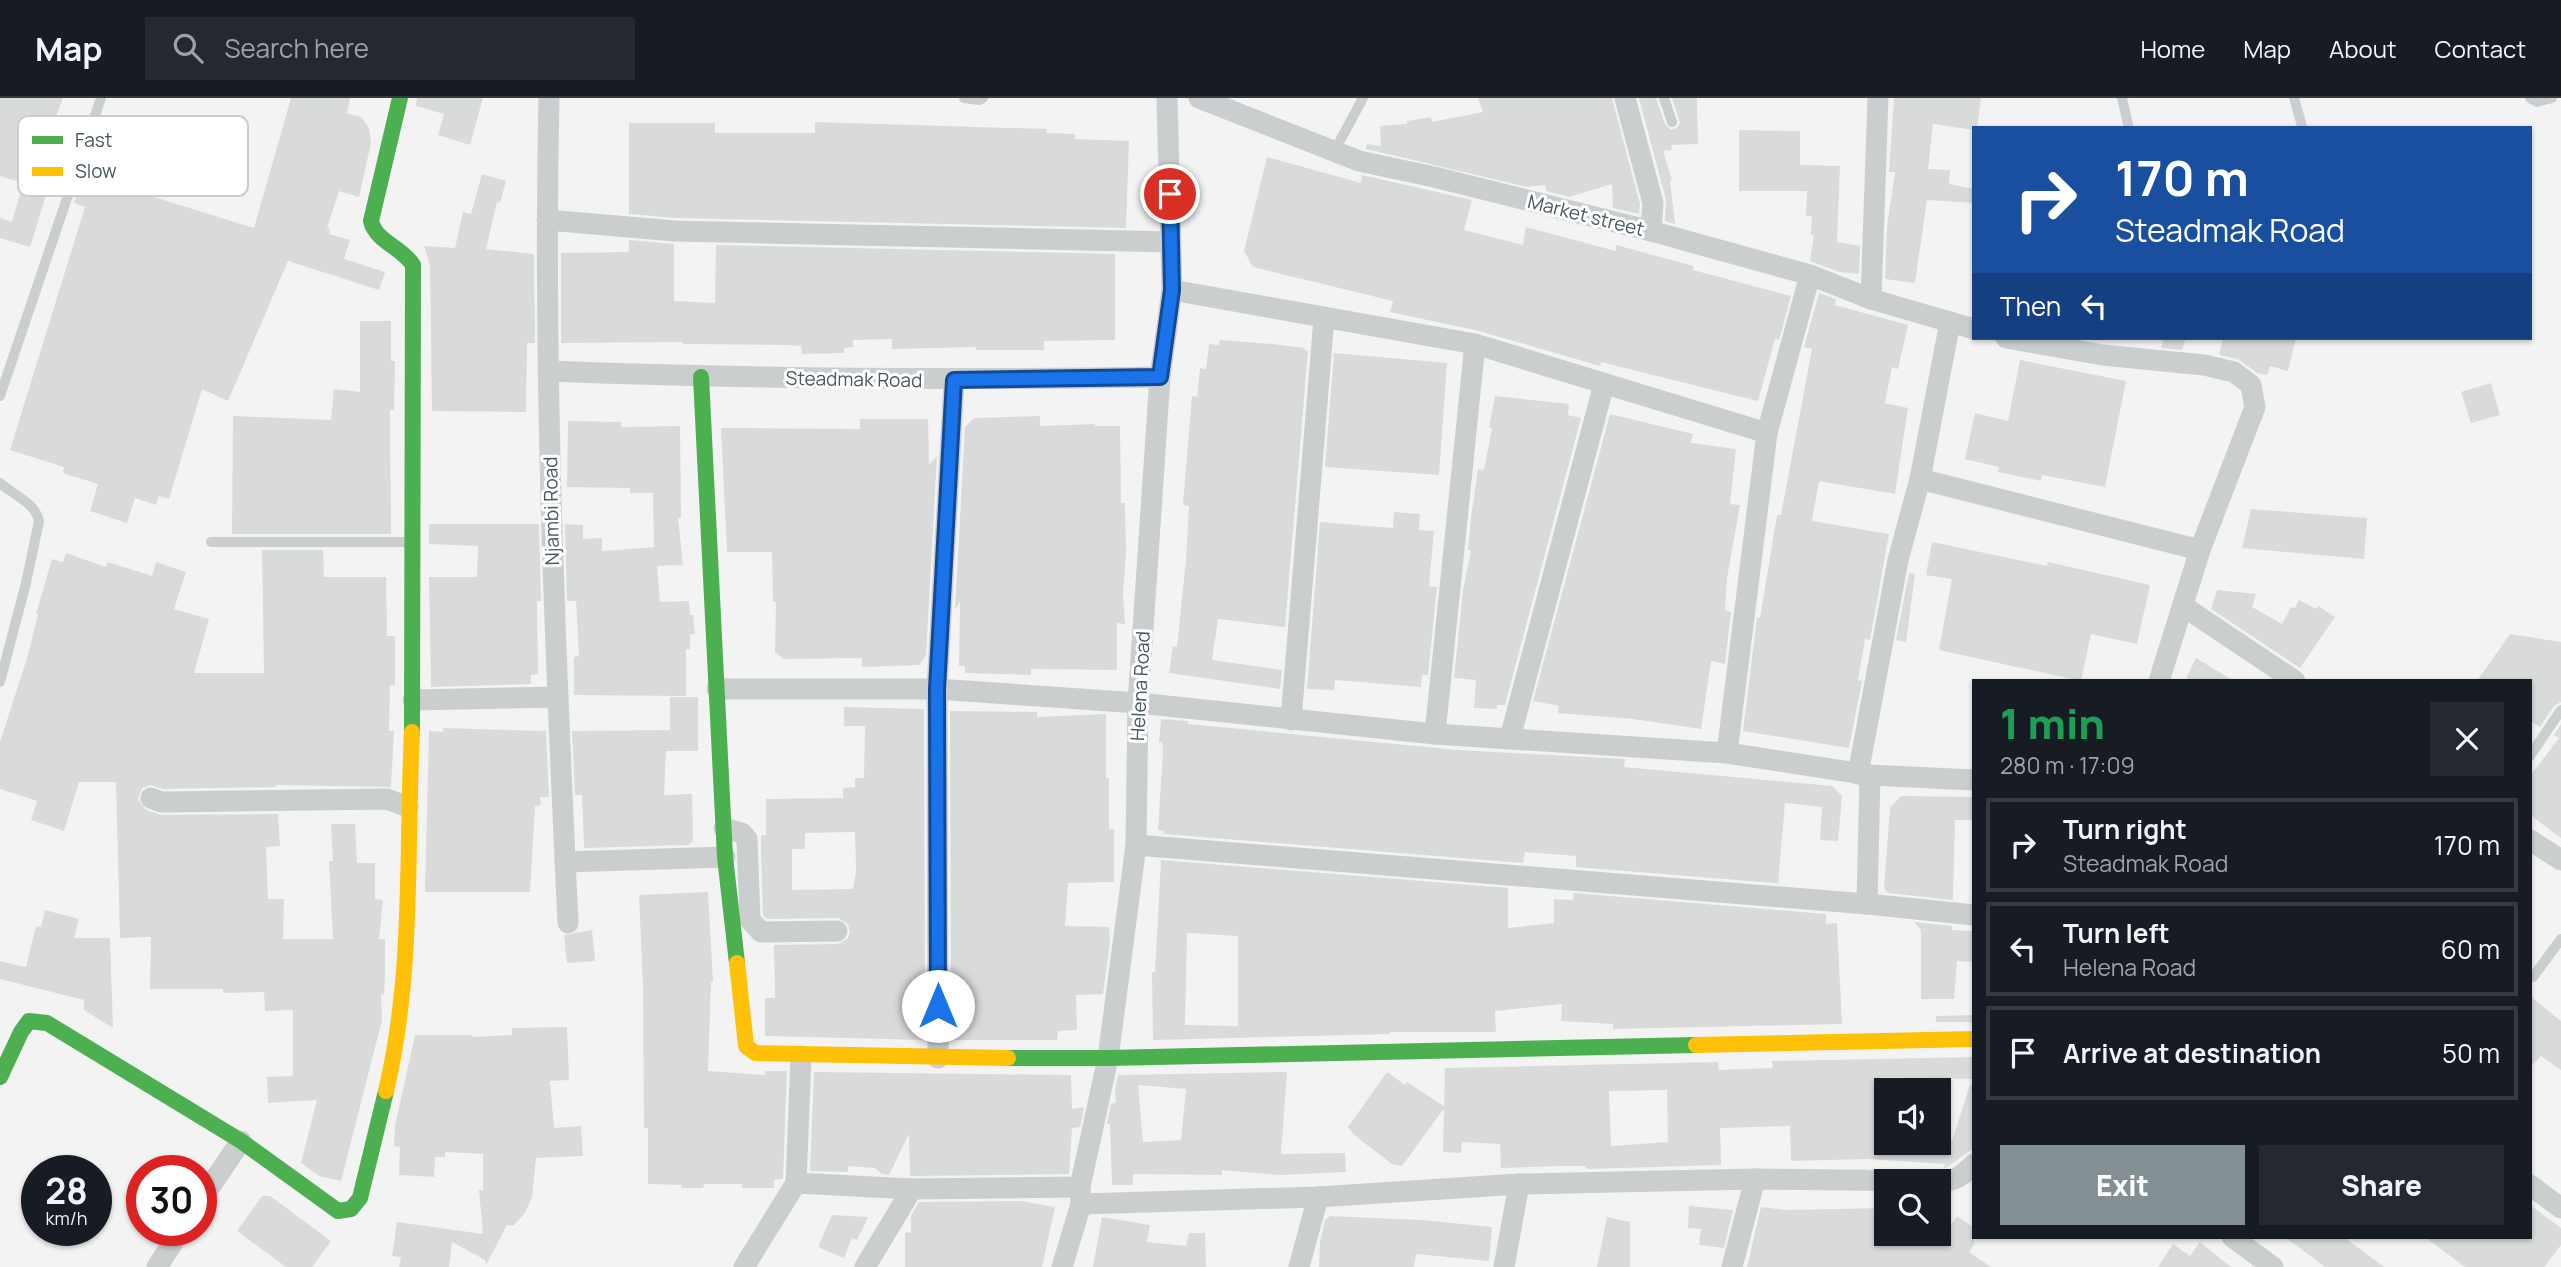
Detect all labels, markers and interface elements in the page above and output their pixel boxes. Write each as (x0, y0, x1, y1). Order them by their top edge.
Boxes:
search box (145, 17, 635, 80)
text: Map (35, 26, 103, 71)
icon: search (169, 29, 207, 67)
text: Search here (225, 30, 369, 66)
text: Home (2140, 32, 2205, 65)
text: Map (2243, 32, 2291, 65)
text: About (2329, 32, 2397, 65)
text: Contact (2435, 32, 2526, 65)
legend (18, 116, 248, 196)
text: Fast (75, 127, 112, 153)
text: 170 m (2115, 144, 2249, 211)
icon: right (2000, 154, 2091, 245)
text: Slow (75, 158, 117, 184)
pin (1140, 164, 1200, 224)
icon: arrive (1151, 175, 1189, 213)
street label: Market street (1525, 188, 1647, 242)
text: Steadmak Road (2115, 208, 2345, 252)
icon: left (2075, 287, 2113, 325)
text: Then (2000, 288, 2061, 324)
street label: Steadmak Road (785, 365, 923, 393)
street label: Njambi Road (537, 456, 565, 566)
street label: Helena Road (1124, 630, 1156, 742)
text: 1 min (2000, 694, 2105, 752)
button: close (2430, 702, 2504, 776)
text: 280 m · 17:09 (2000, 749, 2135, 781)
text: Turn right (2063, 811, 2187, 847)
icon: right (2004, 826, 2042, 864)
text: 170 m (2434, 827, 2500, 863)
text: Steadmak Road (2063, 847, 2228, 879)
text: Turn left (2063, 915, 2170, 951)
icon: left (2004, 930, 2042, 968)
text: 60 m (2441, 931, 2500, 967)
text: Helena Road (2063, 951, 2196, 983)
position arrow (901, 969, 975, 1043)
icon: arrive (2004, 1034, 2042, 1072)
text: Arrive at destination (2063, 1035, 2321, 1071)
text: 50 m (2442, 1035, 2500, 1071)
map controls (1874, 1078, 1951, 1246)
button: sound (1874, 1078, 1951, 1155)
button: Exit (2000, 1145, 2245, 1225)
button: Share (2259, 1145, 2504, 1225)
speed limit sign: 30 (126, 1155, 217, 1246)
text: 28 (45, 1167, 88, 1215)
button: search (1874, 1169, 1951, 1246)
text: km/h (46, 1206, 87, 1230)

